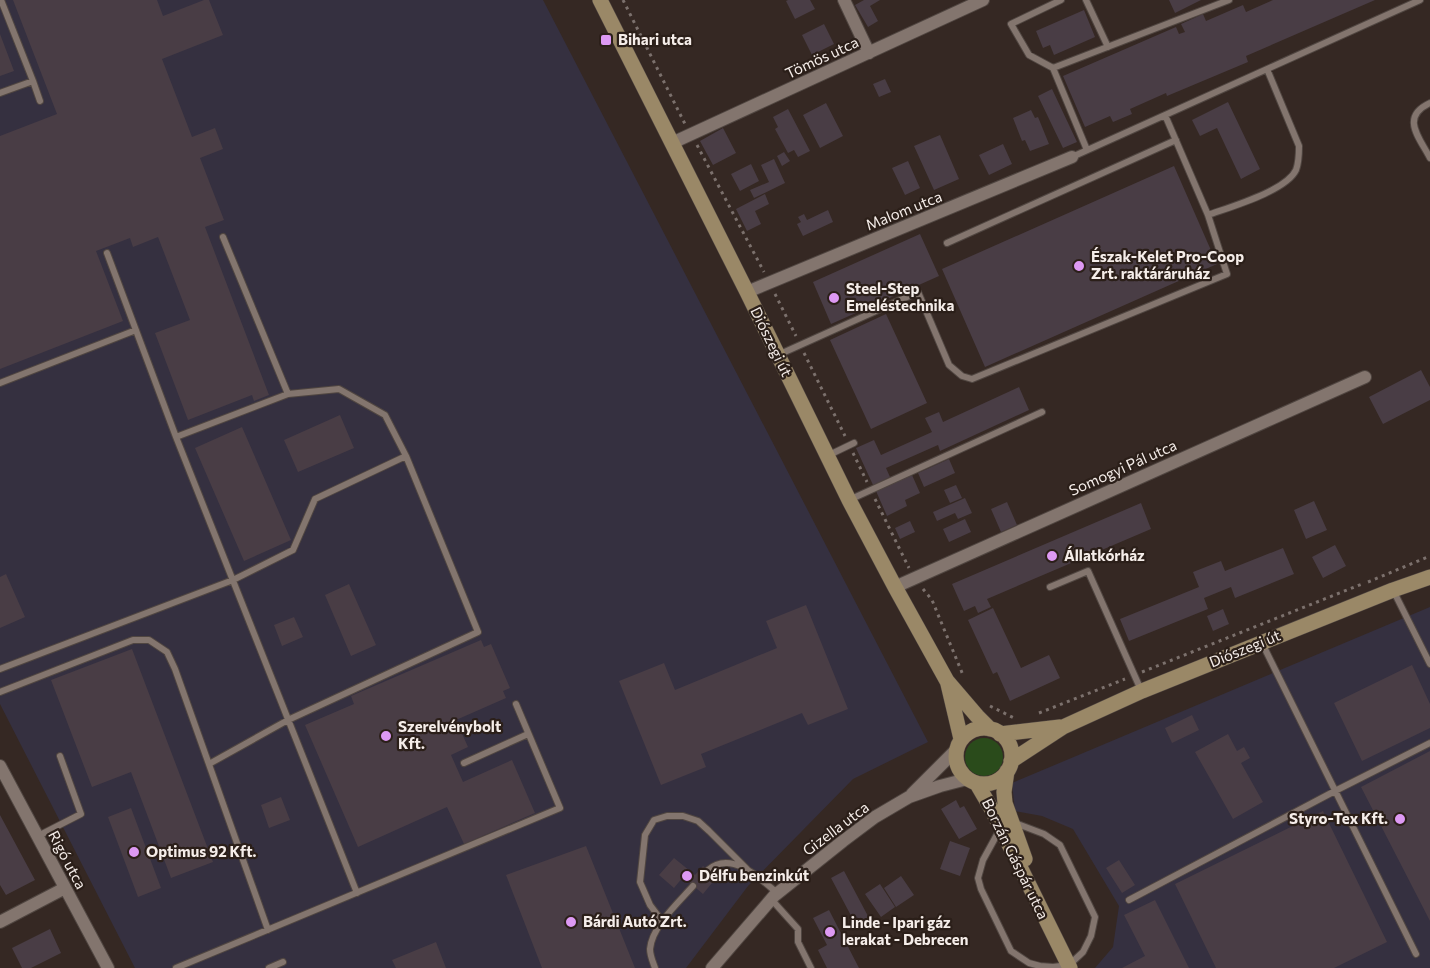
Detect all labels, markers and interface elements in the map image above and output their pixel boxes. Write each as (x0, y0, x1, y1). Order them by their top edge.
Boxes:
place label: Bihari utca (618, 30, 692, 48)
street label: Tömös utca (782, 32, 861, 82)
marker: Bihari utca (599, 33, 613, 47)
street label: Malom utca (863, 187, 944, 233)
place label: Észak-Kelet Pro-Coop Zrt. raktáráruház (1091, 247, 1244, 282)
marker: Észak-Kelet Pro-Coop Zrt. raktáráruház (1072, 259, 1086, 273)
place label: Steel-Step Emeléstechnika (846, 279, 954, 314)
marker: Steel-Step Emeléstechnika (827, 291, 841, 305)
street label: Diószegi út (747, 304, 796, 379)
street label: Somogyi Pál utca (1066, 435, 1179, 499)
place label: Állatkórház (1064, 546, 1145, 564)
marker: Állatkórház (1045, 549, 1059, 563)
street label: Diószegi út (1206, 626, 1283, 671)
place label: Szerelvénybolt Kft. (398, 717, 501, 752)
marker: Szerelvénybolt Kft. (379, 729, 393, 743)
street label: Borzán Gáspár utca (979, 795, 1053, 922)
street label: Gizella utca (799, 797, 872, 859)
place label: Styro-Tex Kft. (1289, 809, 1388, 827)
marker: Styro-Tex Kft. (1393, 812, 1407, 826)
street label: Rigó utca (45, 827, 91, 892)
place label: Optimus 92 Kft. (146, 842, 257, 860)
marker: Optimus 92 Kft. (127, 845, 141, 859)
place label: Délfu benzinkút (699, 866, 809, 884)
marker: Délfu benzinkút (680, 869, 694, 883)
place label: Bárdi Autó Zrt. (583, 912, 687, 930)
place label: Linde - Ipari gáz lerakat - Debrecen (842, 913, 968, 948)
marker: Bárdi Autó Zrt. (564, 915, 578, 929)
marker: Linde - Ipari gáz lerakat - Debrecen (823, 925, 837, 939)

